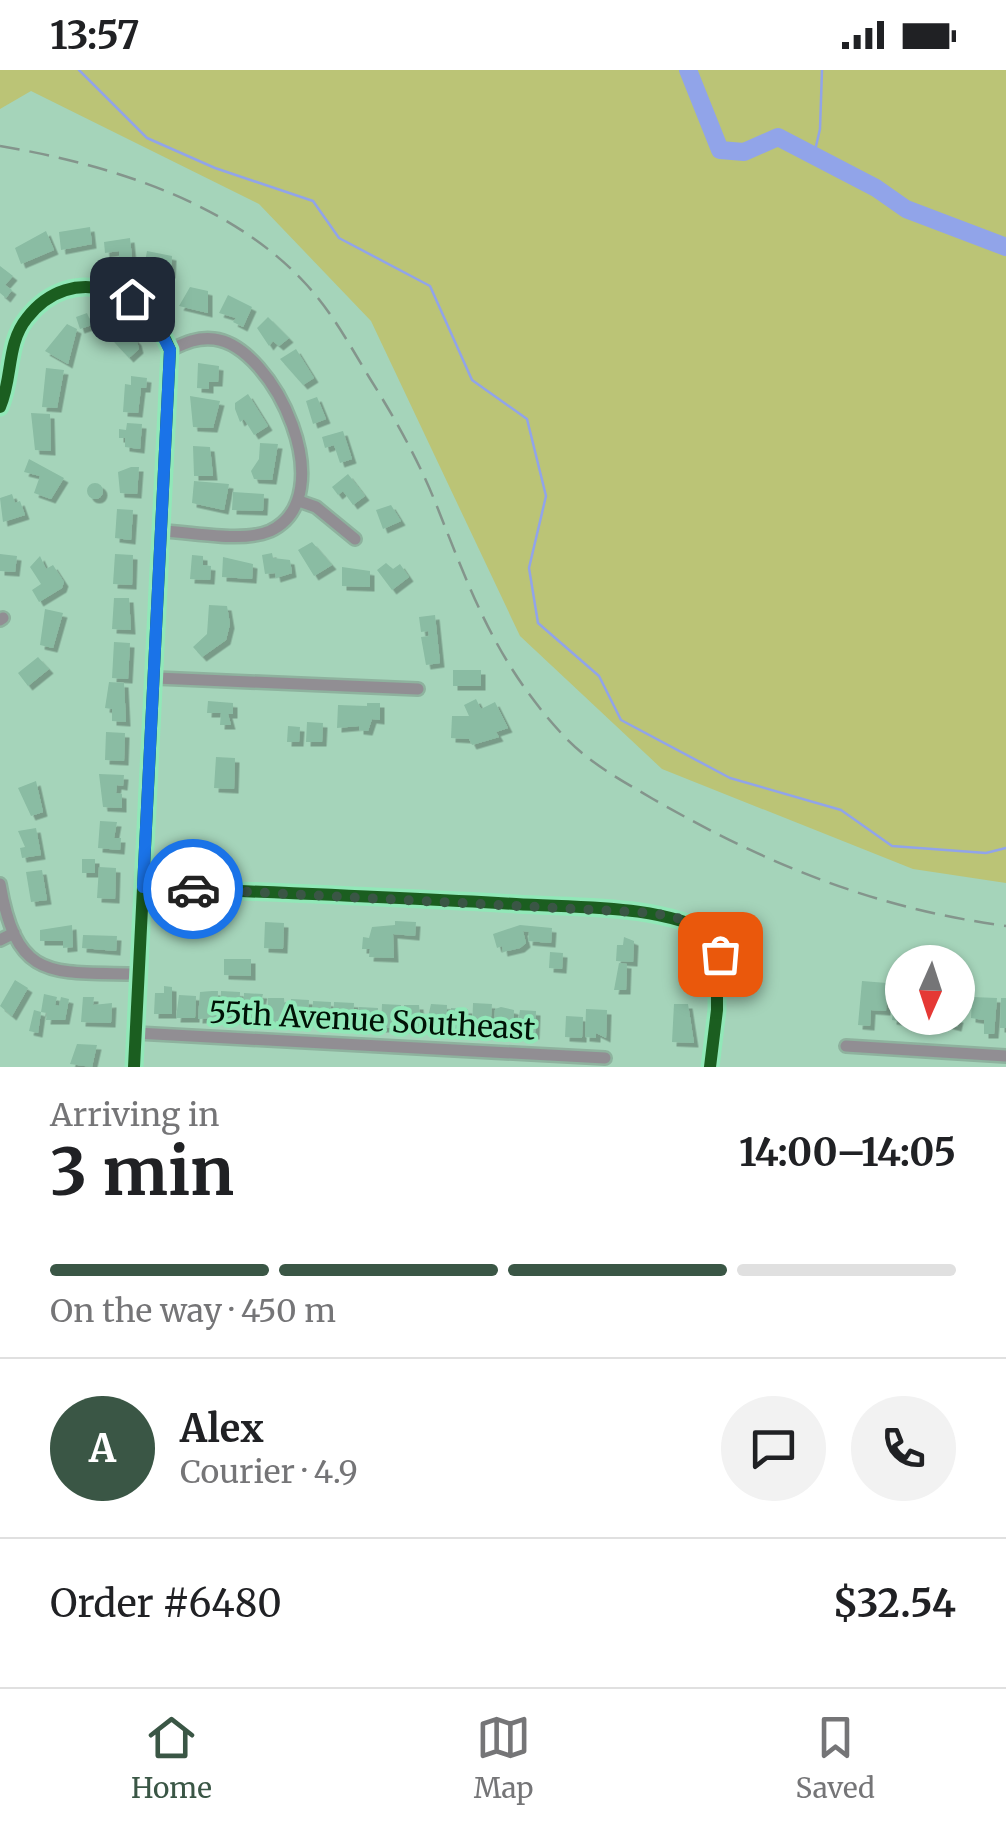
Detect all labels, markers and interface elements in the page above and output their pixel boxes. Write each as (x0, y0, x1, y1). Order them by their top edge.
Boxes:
text: 13:57 (50, 12, 140, 59)
pin (90, 257, 175, 342)
icon: home (105, 272, 160, 327)
courier (143, 839, 243, 939)
icon: car (166, 862, 221, 917)
pin (678, 912, 763, 997)
icon: bag (693, 927, 748, 982)
north arrow (885, 945, 975, 1035)
map controls (885, 945, 975, 1035)
street label: 55th Avenue Southeast (208, 992, 537, 1048)
text: Arriving in (50, 1095, 219, 1135)
text: 14:00–14:05 (739, 1129, 956, 1176)
text: 3 min (50, 1131, 234, 1213)
text: On the way · 450 m (50, 1291, 336, 1331)
button: chat (721, 1396, 826, 1501)
button: phone (851, 1396, 956, 1501)
text: Alex (180, 1405, 264, 1452)
text: A (89, 1425, 116, 1472)
text: Courier · 4.9 (180, 1452, 358, 1492)
text: Order #6480 (50, 1580, 282, 1627)
text: $32.54 (833, 1580, 956, 1627)
tab: Home (131, 1710, 212, 1806)
tab: Map (474, 1710, 534, 1806)
tab: Saved (796, 1710, 875, 1806)

